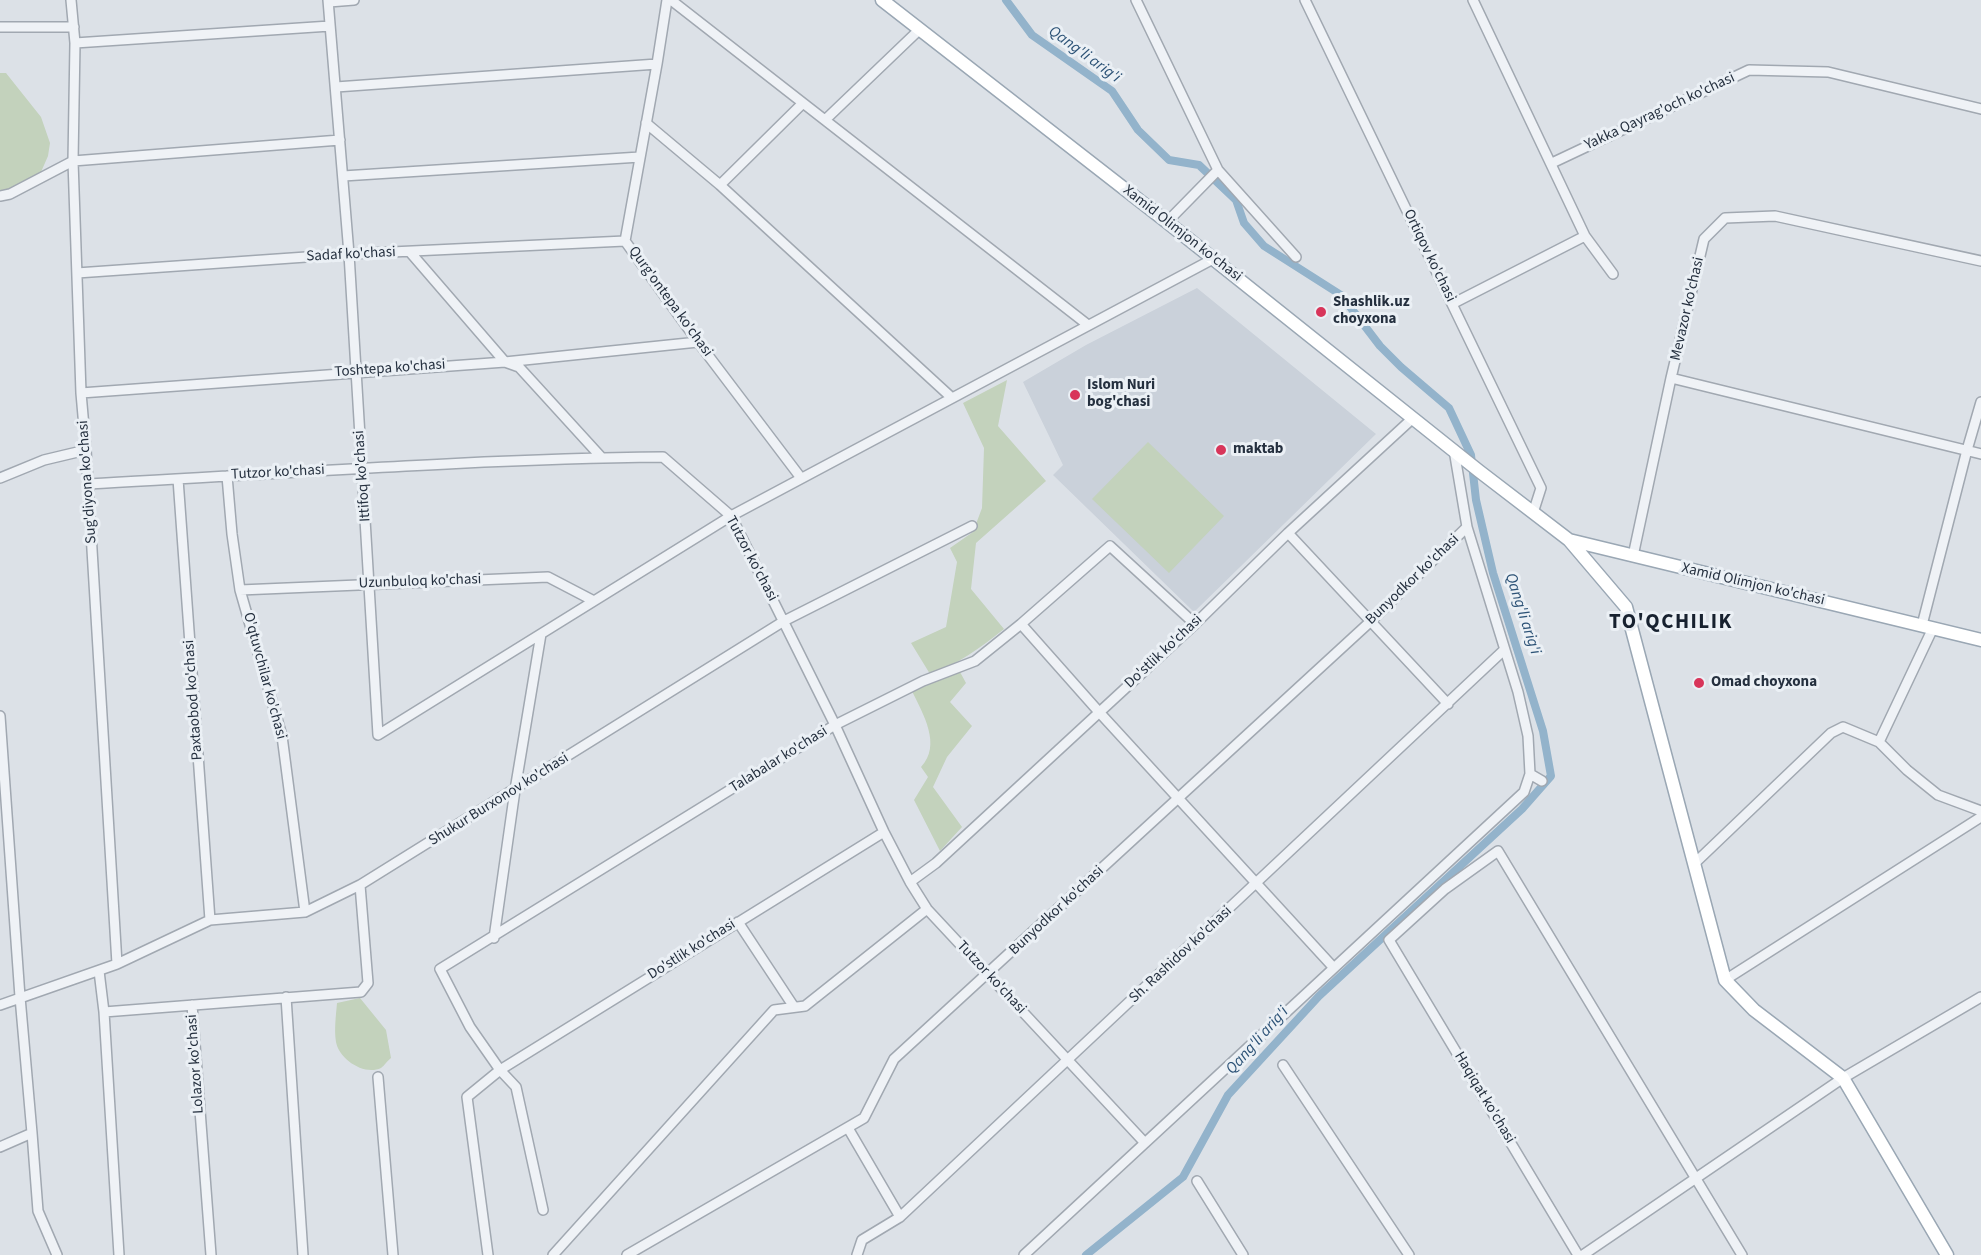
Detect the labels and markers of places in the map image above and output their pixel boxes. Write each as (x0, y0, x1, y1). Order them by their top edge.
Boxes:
place label: Shashlik.uz choyxona (1333, 294, 1410, 329)
marker: Shashlik.uz choyxona (1314, 305, 1328, 319)
place label: Islom Nuri bog'chasi (1087, 377, 1155, 412)
marker: Islom Nuri bog'chasi (1068, 388, 1082, 402)
place label: maktab (1233, 441, 1283, 459)
marker: maktab (1214, 443, 1228, 457)
place label: Omad choyxona (1711, 674, 1817, 692)
marker: Omad choyxona (1692, 676, 1706, 690)

